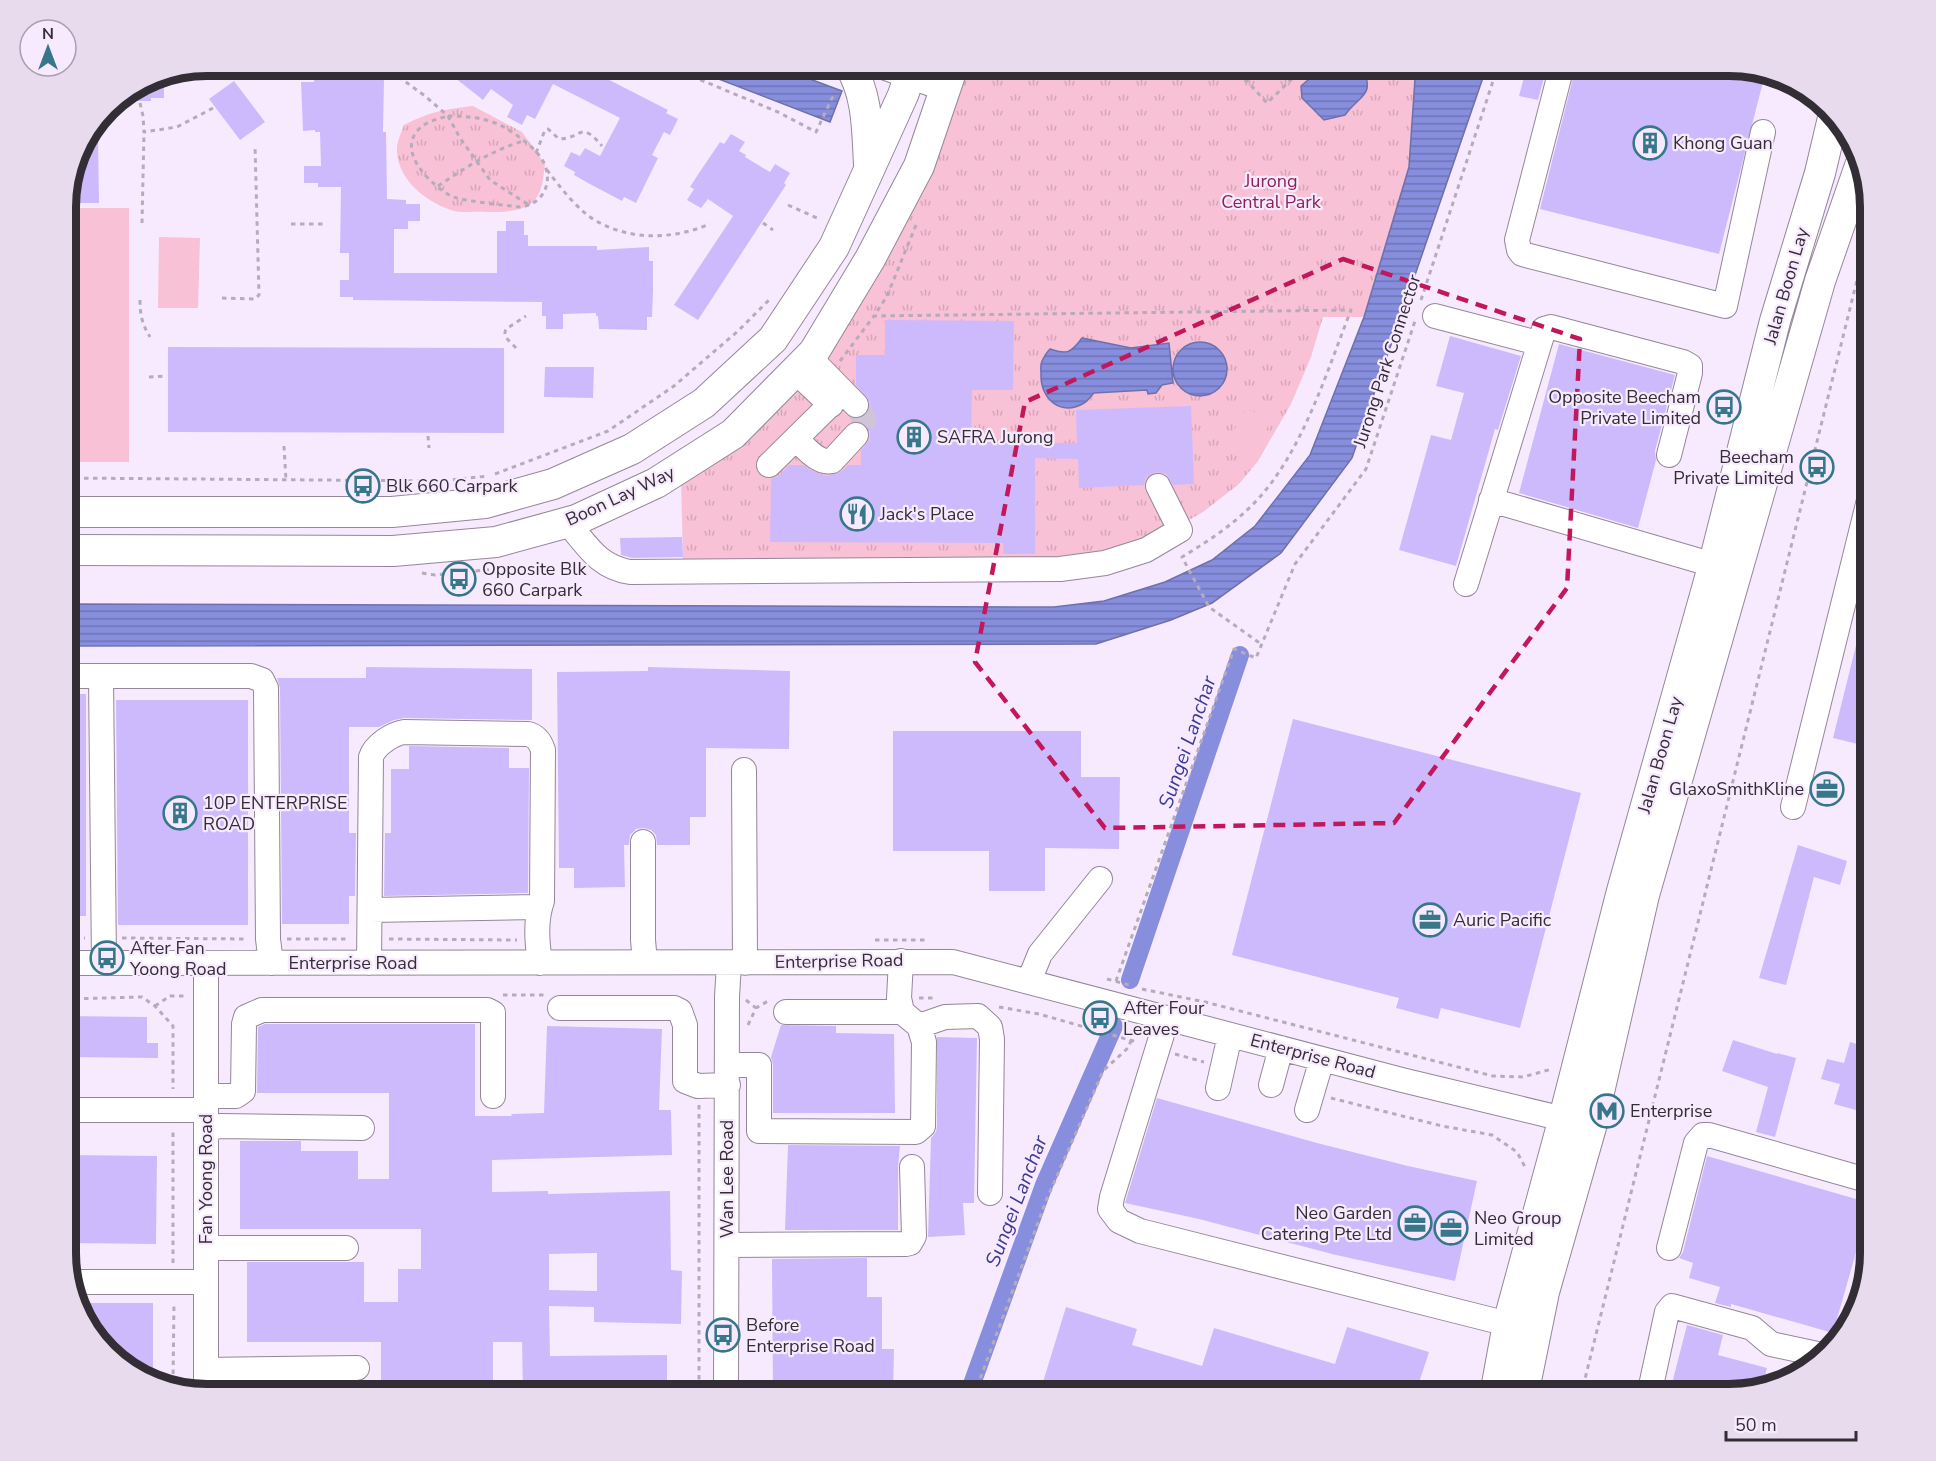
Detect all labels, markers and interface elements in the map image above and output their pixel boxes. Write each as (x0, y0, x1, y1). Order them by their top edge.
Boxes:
north arrow (18, 18, 78, 78)
text: N (42, 23, 54, 45)
building icon: Khong Guan (1632, 125, 1668, 161)
place label: Khong Guan (1673, 131, 1773, 155)
park label: Jurong Central Park (1221, 169, 1322, 214)
street label: Jalan Boon Lay (1758, 224, 1814, 348)
street label: Jurong Park Connector (1347, 271, 1427, 452)
place label: Opposite Beecham Private Limited (1548, 385, 1701, 430)
bus stop icon: Opposite Beecham Private Limited (1706, 389, 1742, 425)
building icon: SAFRA Jurong (896, 419, 932, 455)
place label: SAFRA Jurong (937, 425, 1054, 449)
place label: Beecham Private Limited (1673, 445, 1794, 490)
bus stop icon: Beecham Private Limited (1799, 449, 1835, 485)
street label: Boon Lay Way (562, 460, 679, 532)
bus stop icon: Blk 660 Carpark (345, 468, 381, 504)
place label: Blk 660 Carpark (386, 474, 518, 498)
restaurant icon: Jack's Place (839, 496, 875, 532)
place label: Jack's Place (879, 502, 974, 526)
place label: Opposite Blk 660 Carpark (482, 557, 588, 602)
bus stop icon: Opposite Blk 660 Carpark (441, 561, 477, 597)
water label: Sungei Lanchar (1152, 672, 1223, 812)
street label: Jalan Boon Lay (1632, 693, 1688, 817)
office icon: GlaxoSmithKline (1809, 771, 1845, 807)
place label: GlaxoSmithKline (1669, 777, 1804, 801)
place label: 10P ENTERPRISE ROAD (203, 791, 347, 836)
building icon: 10P ENTERPRISE ROAD (162, 795, 198, 831)
office icon: Auric Pacific (1412, 902, 1448, 938)
place label: Auric Pacific (1453, 908, 1551, 932)
place label: After Fan Yoong Road (129, 936, 227, 981)
bus stop icon: After Fan Yoong Road (89, 940, 125, 976)
street label: Enterprise Road (774, 948, 904, 974)
street label: Enterprise Road (289, 951, 417, 975)
place label: After Four Leaves (1123, 996, 1205, 1041)
bus stop icon: After Four Leaves (1082, 1000, 1118, 1036)
street label: Enterprise Road (1248, 1028, 1378, 1084)
metro station icon: Enterprise (1589, 1093, 1625, 1129)
place label: Enterprise (1630, 1099, 1712, 1123)
street label: Fan Yoong Road (194, 1114, 218, 1244)
street label: Wan Lee Road (715, 1120, 739, 1238)
water label: Sungei Lanchar (979, 1131, 1054, 1271)
place label: Neo Garden Catering Pte Ltd (1261, 1201, 1392, 1246)
office icon: Neo Garden Catering Pte Ltd (1397, 1205, 1433, 1241)
place label: Neo Group Limited (1474, 1206, 1562, 1251)
office icon: Neo Group Limited (1433, 1210, 1469, 1246)
place label: Before Enterprise Road (746, 1313, 875, 1358)
bus stop icon: Before Enterprise Road (705, 1317, 741, 1353)
scale bar (1726, 1404, 1856, 1442)
text: 50 m (1735, 1413, 1777, 1437)

